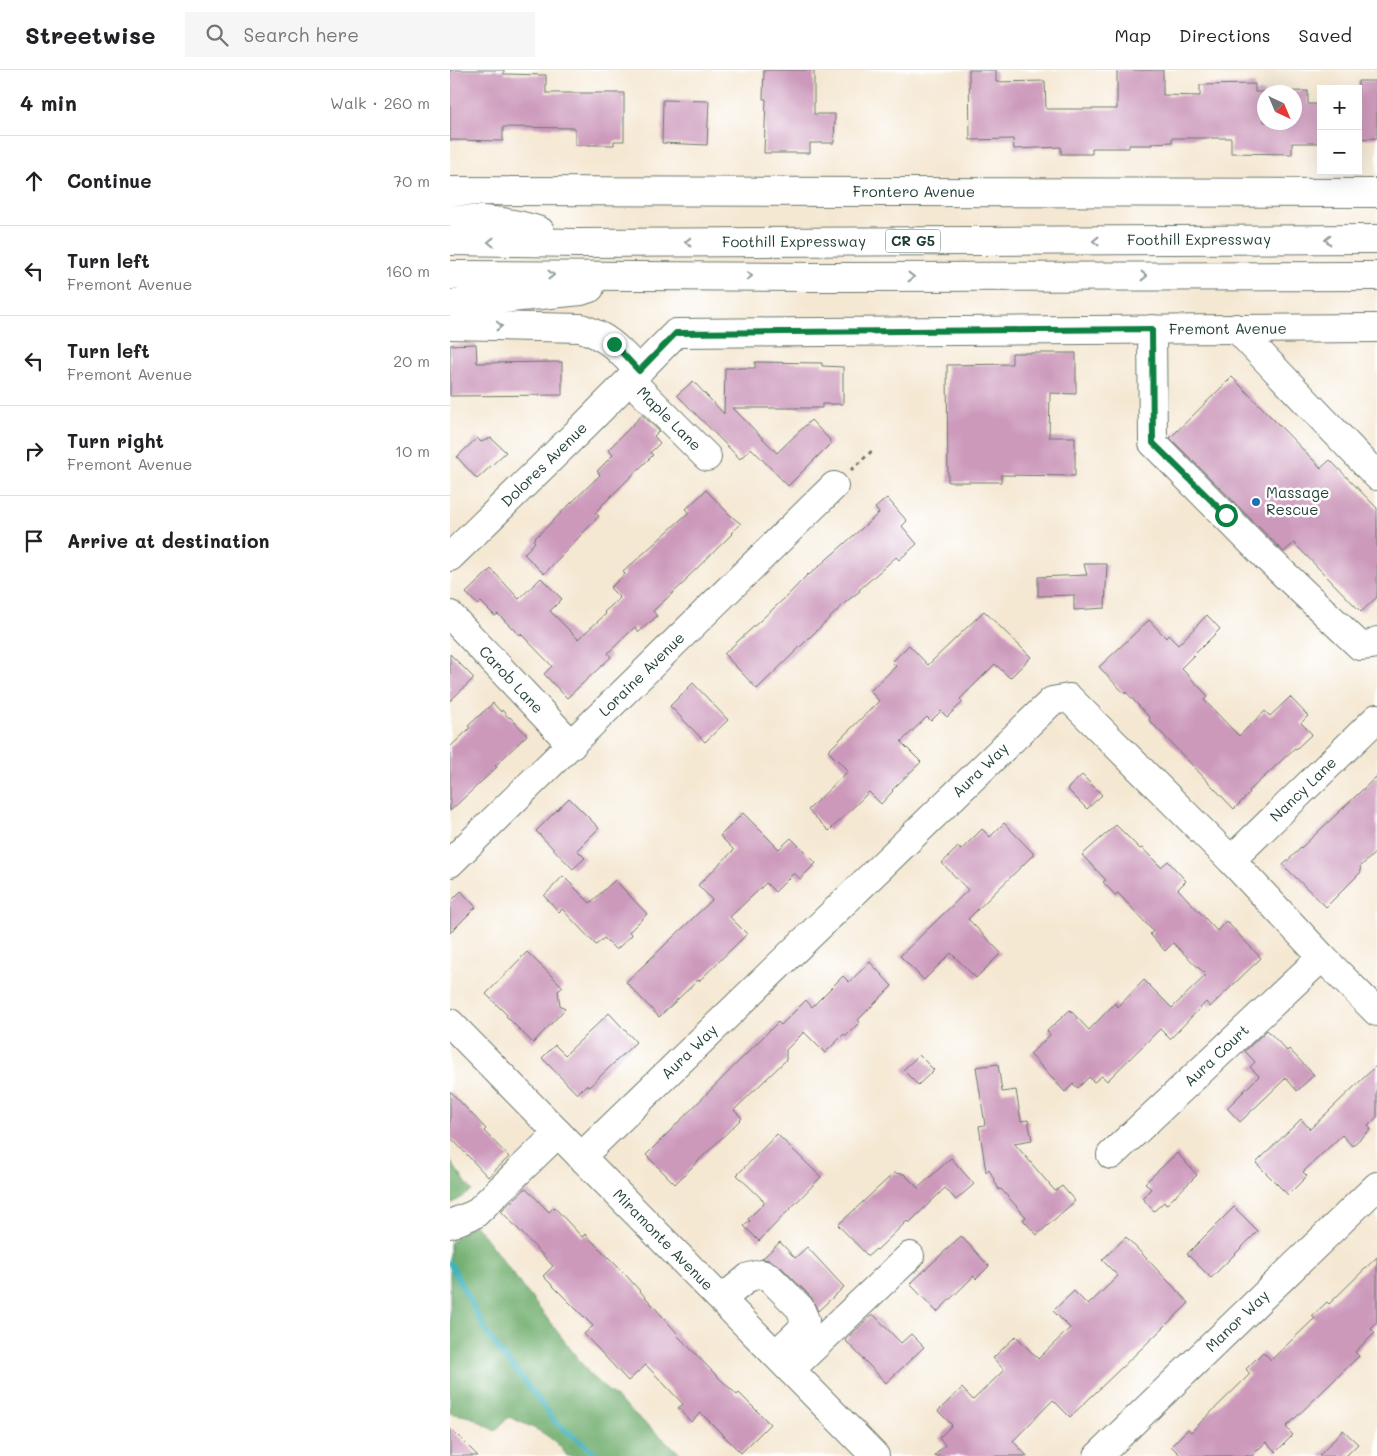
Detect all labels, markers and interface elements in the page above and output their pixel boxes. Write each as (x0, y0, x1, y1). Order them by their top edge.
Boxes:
search box (185, 12, 535, 57)
text: Streetwise (25, 19, 155, 50)
icon: search (203, 21, 231, 49)
text: Search here (243, 22, 359, 47)
text: Map (1114, 23, 1151, 47)
text: Directions (1179, 23, 1271, 47)
text: Saved (1299, 23, 1352, 47)
north arrow (1257, 85, 1302, 130)
map controls (1317, 85, 1362, 175)
button: + (1317, 85, 1362, 130)
text: 4 min (20, 89, 77, 116)
text: Walk · 260 m (330, 92, 430, 113)
button: − (1317, 130, 1362, 175)
icon: ahead (20, 167, 48, 195)
text: Continue (67, 168, 152, 193)
text: 70 m (393, 170, 430, 191)
street label: Frontero Avenue (853, 181, 975, 201)
street label: Foothill Expressway (1127, 229, 1271, 249)
road number: CR G5 (886, 230, 940, 252)
street label: Foothill Expressway (722, 231, 866, 251)
one-way arrow (1324, 235, 1332, 245)
one-way arrow (487, 236, 495, 247)
one-way arrow (1092, 236, 1100, 246)
one-way arrow (684, 237, 692, 247)
text: Turn left (67, 248, 150, 273)
icon: left (20, 257, 48, 285)
text: 160 m (385, 260, 430, 281)
one-way arrow (548, 270, 555, 280)
one-way arrow (745, 271, 753, 281)
one-way arrow (1140, 271, 1148, 281)
one-way arrow (908, 272, 915, 282)
text: Fremont Avenue (67, 273, 193, 294)
street label: Fremont Avenue (1169, 318, 1287, 338)
one-way arrow (495, 320, 503, 331)
route end (603, 333, 626, 356)
text: Turn left (67, 338, 150, 363)
icon: left (20, 347, 48, 375)
text: 20 m (393, 350, 430, 371)
text: Fremont Avenue (67, 363, 193, 384)
street label: Maple Lane (633, 382, 706, 455)
street label: Dolores Avenue (496, 417, 591, 511)
text: Turn right (67, 428, 164, 453)
icon: right (20, 437, 48, 465)
text: 10 m (395, 440, 430, 461)
text: Fremont Avenue (67, 453, 193, 474)
place label: Massage Rescue (1266, 482, 1329, 519)
marker: Massage Rescue (1250, 496, 1262, 508)
route start (1215, 504, 1238, 527)
icon: arrive (20, 527, 48, 555)
text: Arrive at destination (67, 528, 270, 553)
street label: Loraine Avenue (594, 627, 688, 720)
street label: Carob Lane (475, 641, 548, 717)
street label: Aura Way (947, 738, 1012, 801)
street label: Nancy Lane (1265, 752, 1340, 826)
street label: Aura Way (656, 1019, 721, 1083)
street label: Aura Court (1179, 1020, 1253, 1090)
street label: Miramonte Avenue (609, 1184, 718, 1295)
street label: Manor Way (1201, 1285, 1273, 1356)

